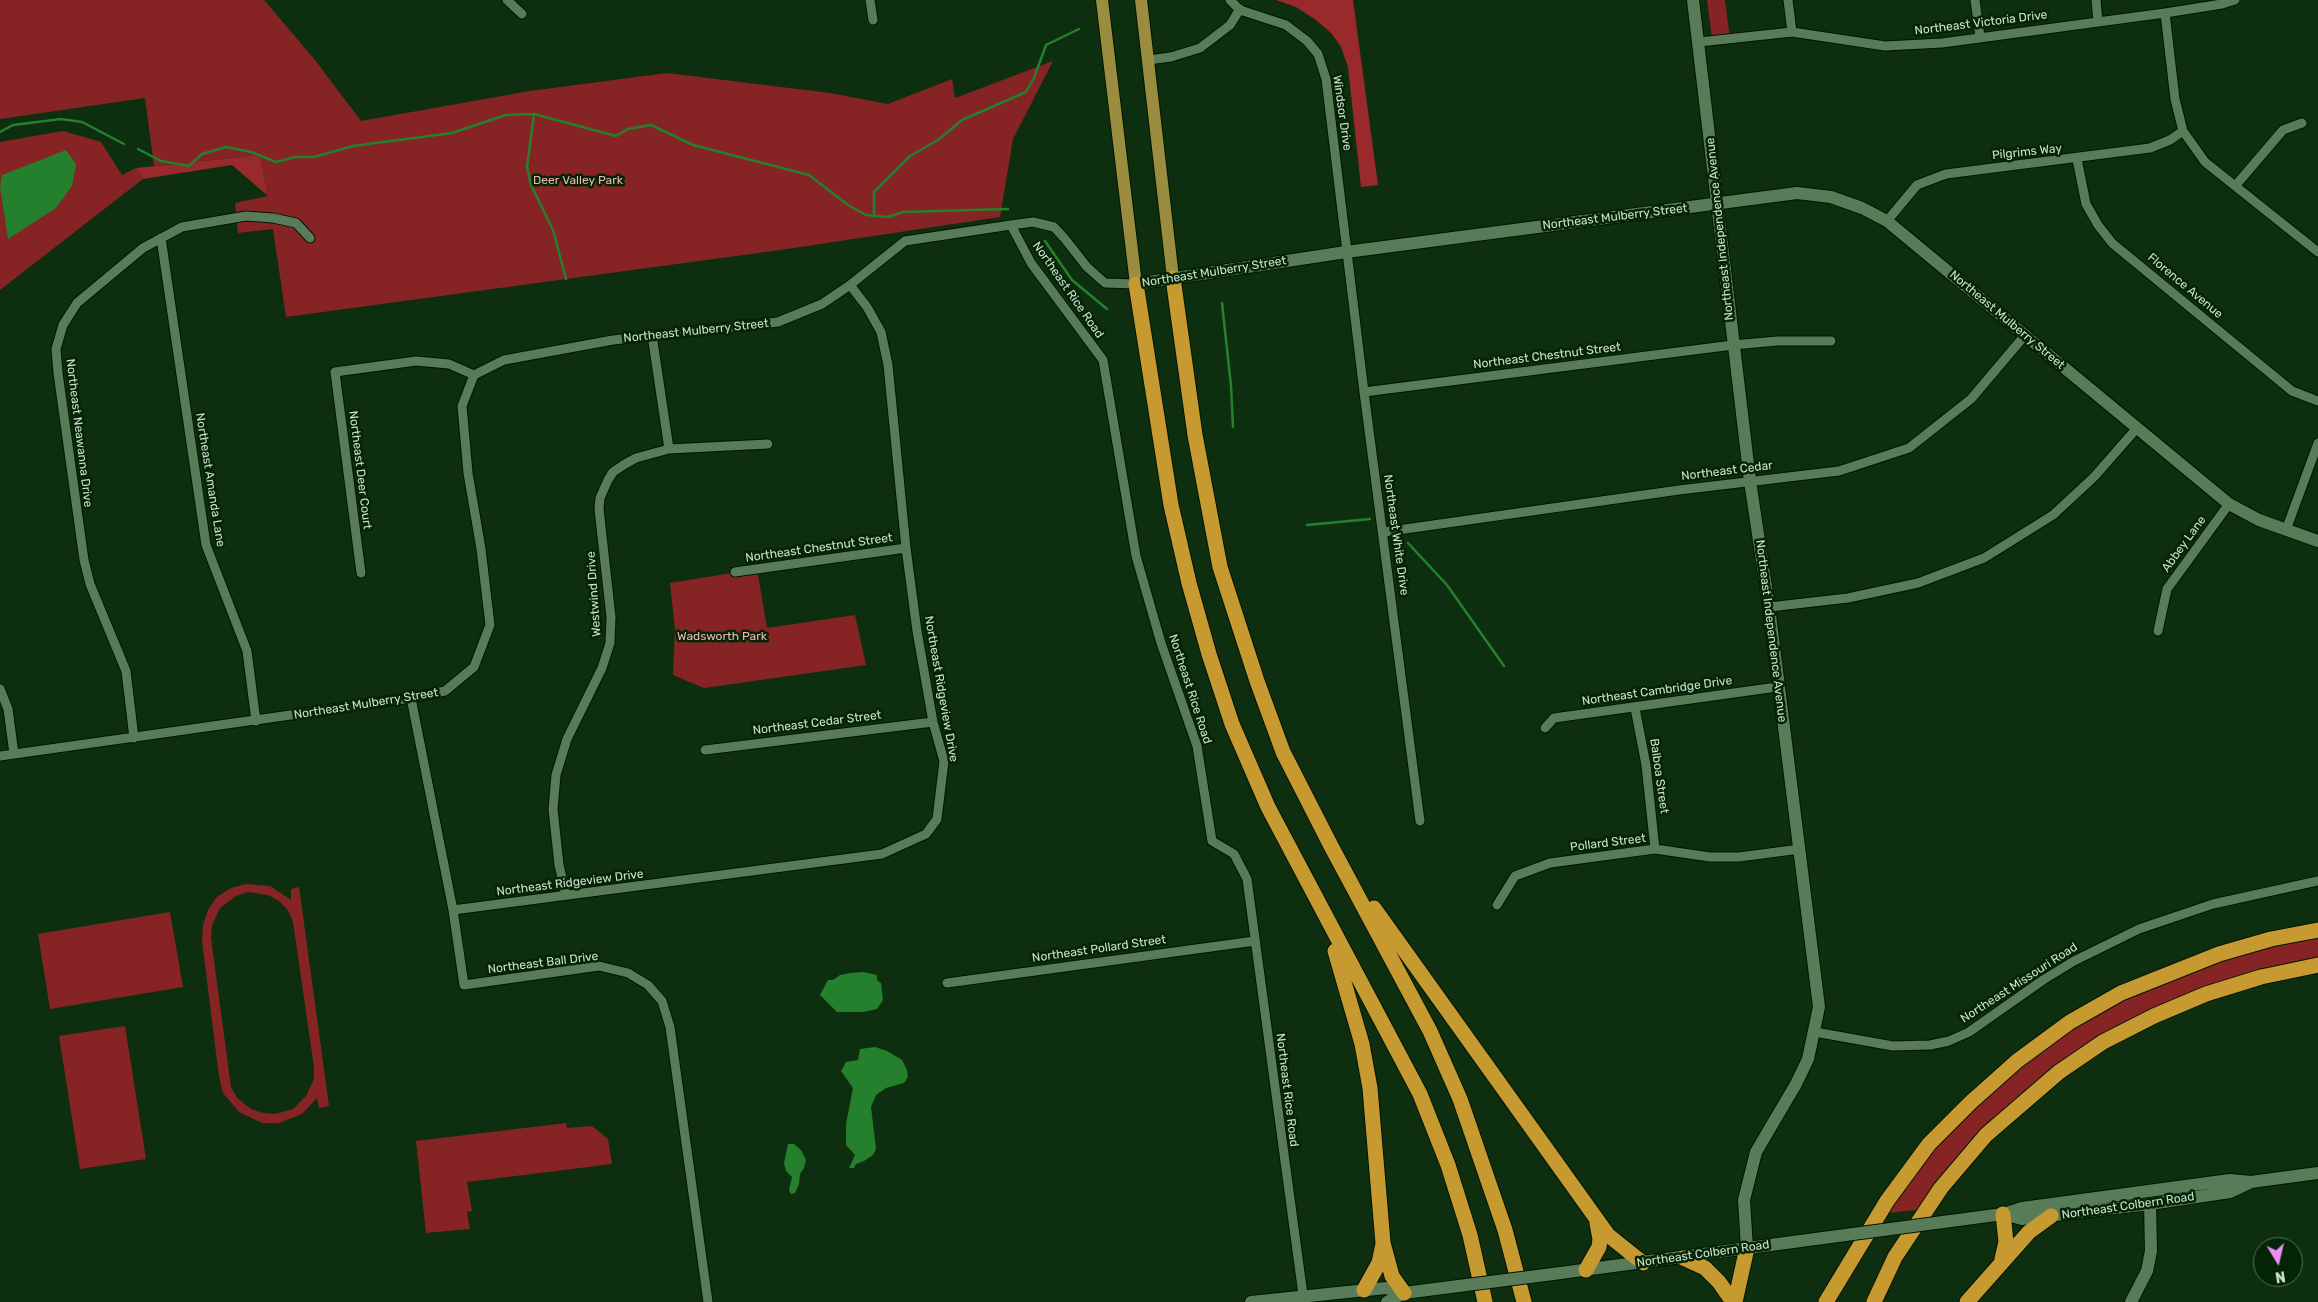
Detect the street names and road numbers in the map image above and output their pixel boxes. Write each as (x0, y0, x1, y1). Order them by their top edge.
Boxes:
street label: Northeast Victoria Drive (1914, 8, 2048, 38)
street label: Windsor Drive (1330, 74, 1354, 152)
street label: Northeast Independence Avenue (1703, 137, 1737, 321)
street label: Pilgrims Way (1991, 141, 2063, 163)
street label: Northeast Mulberry Street (1542, 201, 1688, 233)
street label: Northeast Rice Road (1029, 239, 1107, 341)
street label: Florence Avenue (2145, 250, 2225, 322)
street label: Northeast Mulberry Street (1141, 253, 1287, 291)
street label: Northeast Mulberry Street (1947, 268, 2067, 372)
street label: Northeast Mulberry Street (623, 316, 769, 346)
street label: Northeast Chestnut Street (1472, 340, 1622, 372)
street label: Northeast Neawanna Drive (63, 358, 95, 508)
street label: Northeast Deer Court (346, 410, 374, 530)
street label: Northeast Amanda Lane (192, 412, 228, 548)
street label: Northeast Cedar (1681, 458, 1773, 484)
street label: Northeast White Drive (1380, 474, 1412, 596)
street label: Abbey Lane (2159, 513, 2209, 575)
street label: Northeast Chestnut Street (744, 531, 894, 565)
street label: Northeast Independence Avenue (1753, 539, 1789, 723)
street label: Westwind Drive (584, 551, 604, 637)
street label: Northeast Ridgeview Drive (921, 615, 961, 763)
street label: Northeast Rice Road (1165, 632, 1215, 746)
street label: Northeast Cambridge Drive (1581, 673, 1733, 709)
street label: Northeast Mulberry Street (293, 685, 439, 723)
street label: Northeast Cedar Street (752, 708, 882, 738)
street label: Balboa Street (1647, 737, 1671, 815)
street label: Pollard Street (1569, 831, 1647, 855)
street label: Northeast Ridgeview Drive (496, 867, 644, 899)
street label: Northeast Pollard Street (1031, 932, 1167, 966)
street label: Northeast Missouri Road (1958, 940, 2080, 1026)
street label: Northeast Ball Drive (487, 949, 599, 977)
street label: Northeast Rice Road (1273, 1032, 1301, 1148)
street label: Northeast Colbern Road (2061, 1190, 2195, 1222)
street label: Northeast Colbern Road (1636, 1238, 1770, 1270)

